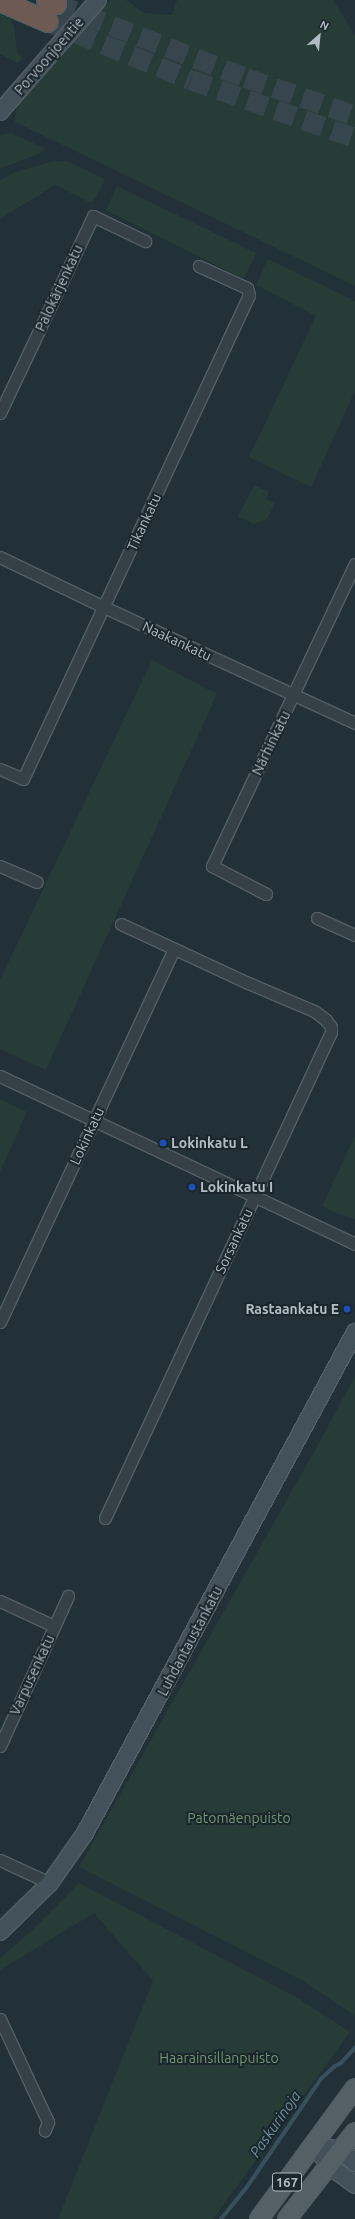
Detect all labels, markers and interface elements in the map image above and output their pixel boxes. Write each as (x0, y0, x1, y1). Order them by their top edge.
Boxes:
street label: Porvoonjoentie (11, 14, 87, 98)
north arrow (299, 16, 339, 56)
text: N (318, 18, 331, 33)
street label: Palokärjenkatu (32, 242, 86, 334)
street label: Tikankatu (123, 491, 165, 553)
street label: Naakankatu (140, 618, 214, 664)
street label: Närhinkatu (248, 708, 294, 778)
street label: Lokinkatu (66, 1105, 108, 1167)
place label: Lokinkatu L (171, 1135, 248, 1151)
marker: Lokinkatu L (158, 1138, 168, 1148)
place label: Lokinkatu I (200, 1179, 273, 1195)
marker: Lokinkatu I (187, 1182, 197, 1192)
street label: Sorsankatu (212, 1206, 256, 1276)
place label: Rastaankatu E (245, 1301, 339, 1317)
marker: Rastaankatu E (342, 1304, 352, 1314)
street label: Luhdantaustankatu (154, 1583, 226, 1699)
street label: Varpusenkatu (6, 1632, 58, 1718)
park label: Patomäenpuisto (187, 1810, 291, 1826)
park label: Haarainsillanpuisto (159, 2050, 279, 2066)
water label: Paskurinoja (246, 2087, 304, 2161)
road number: 167 (272, 2171, 302, 2193)

